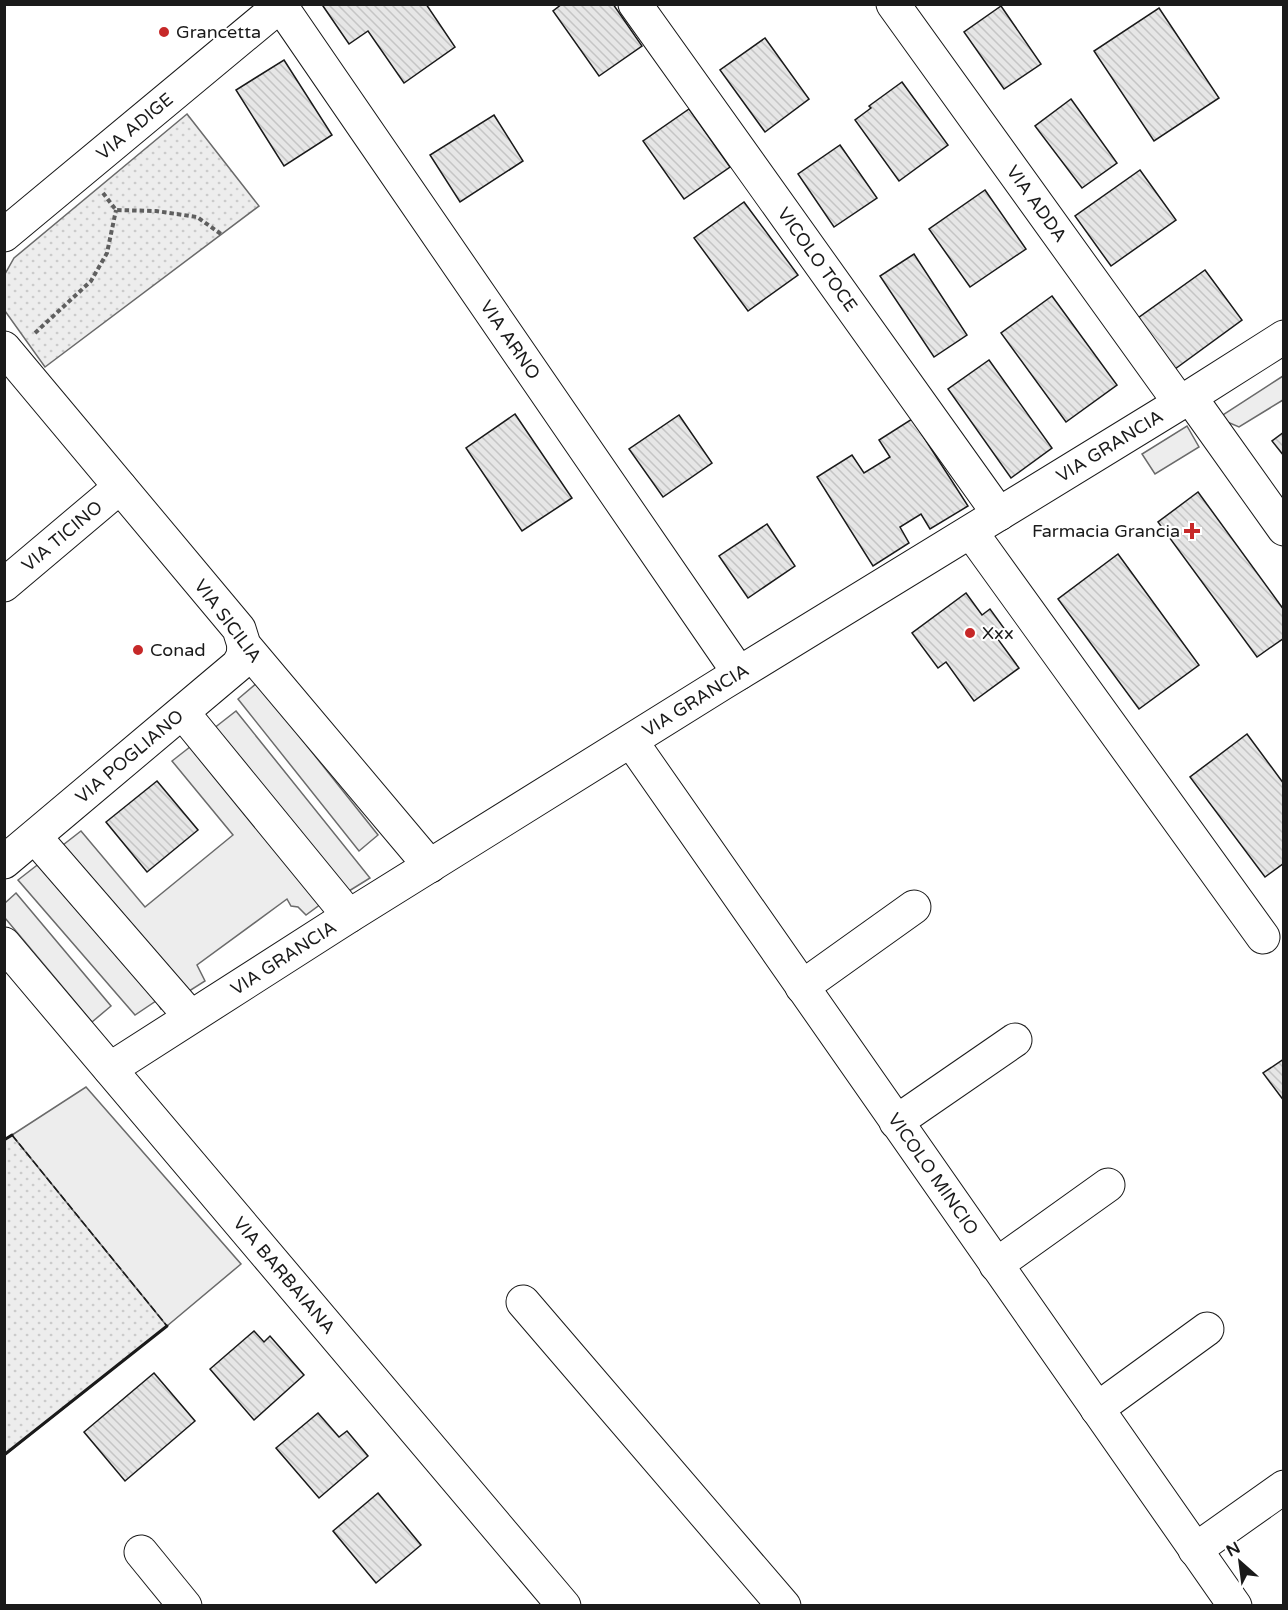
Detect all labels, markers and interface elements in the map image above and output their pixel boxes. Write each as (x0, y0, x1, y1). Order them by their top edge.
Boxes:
place label: Grancetta (176, 21, 261, 43)
marker: Grancetta (157, 25, 171, 39)
street label: VIA ADIGE (92, 88, 178, 165)
street label: VIA ADDA (1002, 161, 1072, 246)
street label: VICOLO TOCE (773, 203, 862, 316)
street label: VIA ARNO (475, 296, 545, 384)
street label: VIA GRANCIA (1052, 405, 1167, 487)
street label: VIA TICINO (17, 496, 107, 576)
place label: Farmacia Grancia (1032, 520, 1180, 542)
marker: Farmacia Grancia (1185, 524, 1199, 538)
street label: VIA SICILIA (190, 575, 266, 667)
place label: Xxx (982, 622, 1014, 644)
marker: Xxx (963, 626, 977, 640)
place label: Conad (150, 639, 206, 661)
marker: Conad (131, 643, 145, 657)
street label: VIA GRANCIA (638, 659, 753, 742)
street label: VIA POGLIANO (71, 705, 188, 808)
street label: VIA GRANCIA (227, 916, 340, 1000)
street label: VICOLO MINCIO (883, 1109, 983, 1239)
street label: VIA BARBAIANA (228, 1212, 340, 1339)
north arrow (1210, 1532, 1270, 1592)
text: N (1223, 1538, 1244, 1561)

